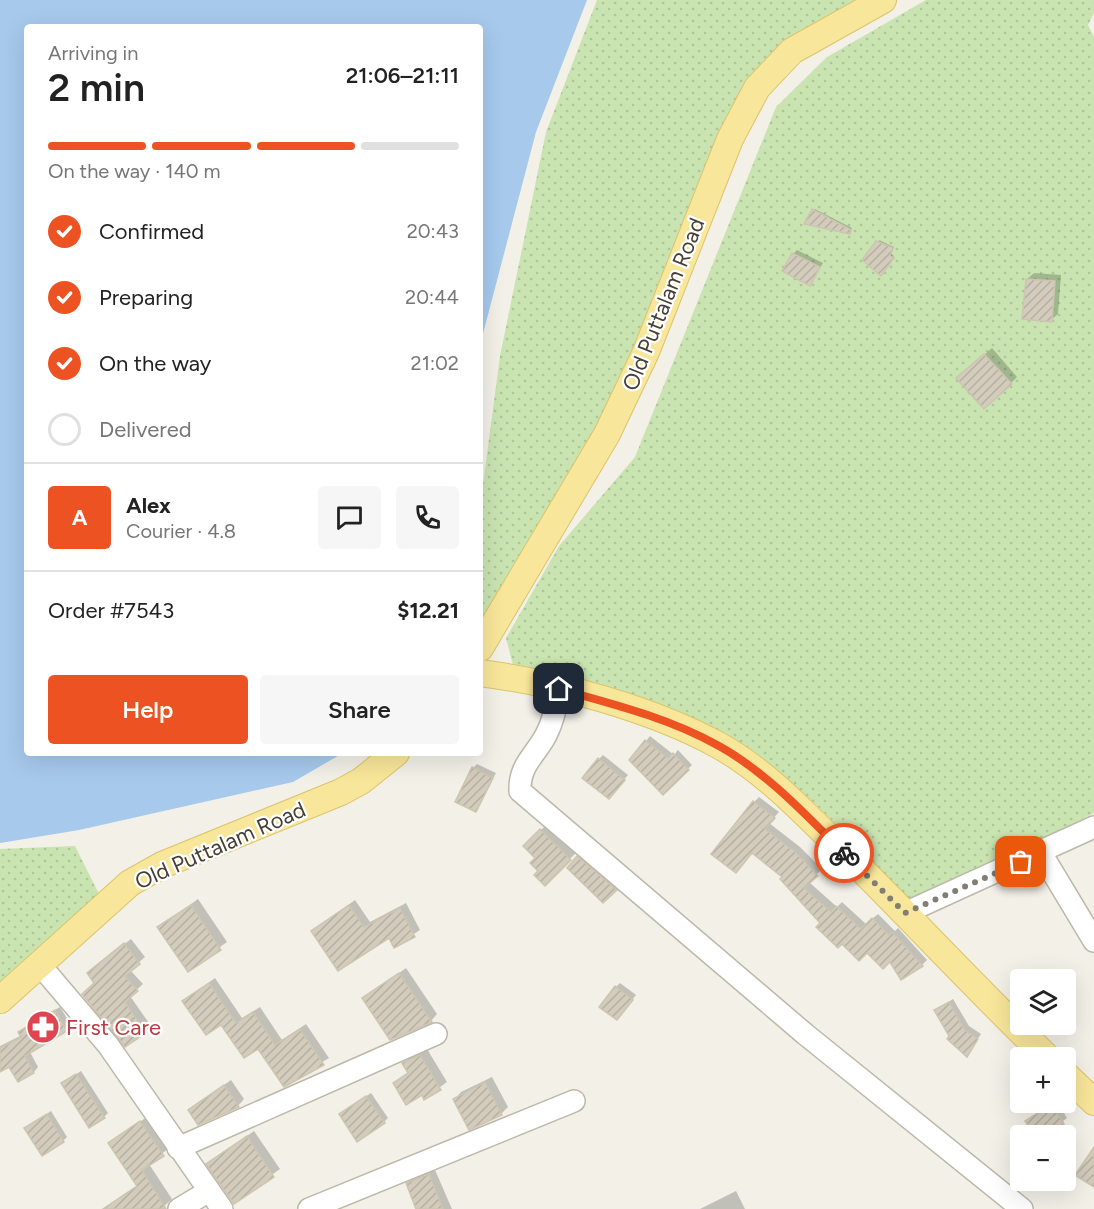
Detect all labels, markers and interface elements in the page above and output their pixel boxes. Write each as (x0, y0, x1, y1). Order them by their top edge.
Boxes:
text: Arriving in (48, 41, 138, 65)
text: 21:06–21:11 (346, 62, 459, 89)
text: 2 min (48, 64, 145, 111)
text: On the way · 140 m (48, 159, 221, 183)
street label: Old Puttalam Road (617, 214, 710, 394)
icon: check (48, 215, 81, 248)
text: Confirmed (99, 218, 204, 245)
text: 20:43 (407, 219, 459, 243)
icon: check (48, 281, 81, 314)
text: Preparing (99, 284, 193, 311)
text: 20:44 (405, 285, 459, 309)
icon: check (48, 347, 81, 380)
text: On the way (99, 350, 211, 377)
text: 21:02 (411, 351, 459, 375)
text: Delivered (99, 416, 192, 443)
button: chat (318, 486, 381, 549)
button: phone (396, 486, 459, 549)
text: Alex (126, 492, 171, 519)
text: A (72, 504, 87, 531)
text: Courier · 4.8 (126, 519, 236, 543)
text: Order #7543 (48, 597, 174, 624)
text: $12.21 (397, 597, 459, 624)
pin (533, 663, 584, 714)
icon: home (542, 672, 575, 705)
button: Help (48, 675, 248, 744)
button: Share (260, 675, 459, 744)
street label: Old Puttalam Road (131, 796, 310, 895)
courier (814, 823, 874, 883)
pin (995, 836, 1046, 887)
icon: bike (828, 837, 861, 870)
icon: bag (1004, 845, 1037, 878)
map controls (1010, 969, 1076, 1191)
button: layers (1010, 969, 1076, 1035)
pharmacy icon: First Care (25, 1009, 61, 1045)
place label: First Care (66, 1014, 161, 1041)
button: + (1010, 1047, 1076, 1113)
button: − (1010, 1125, 1076, 1191)

